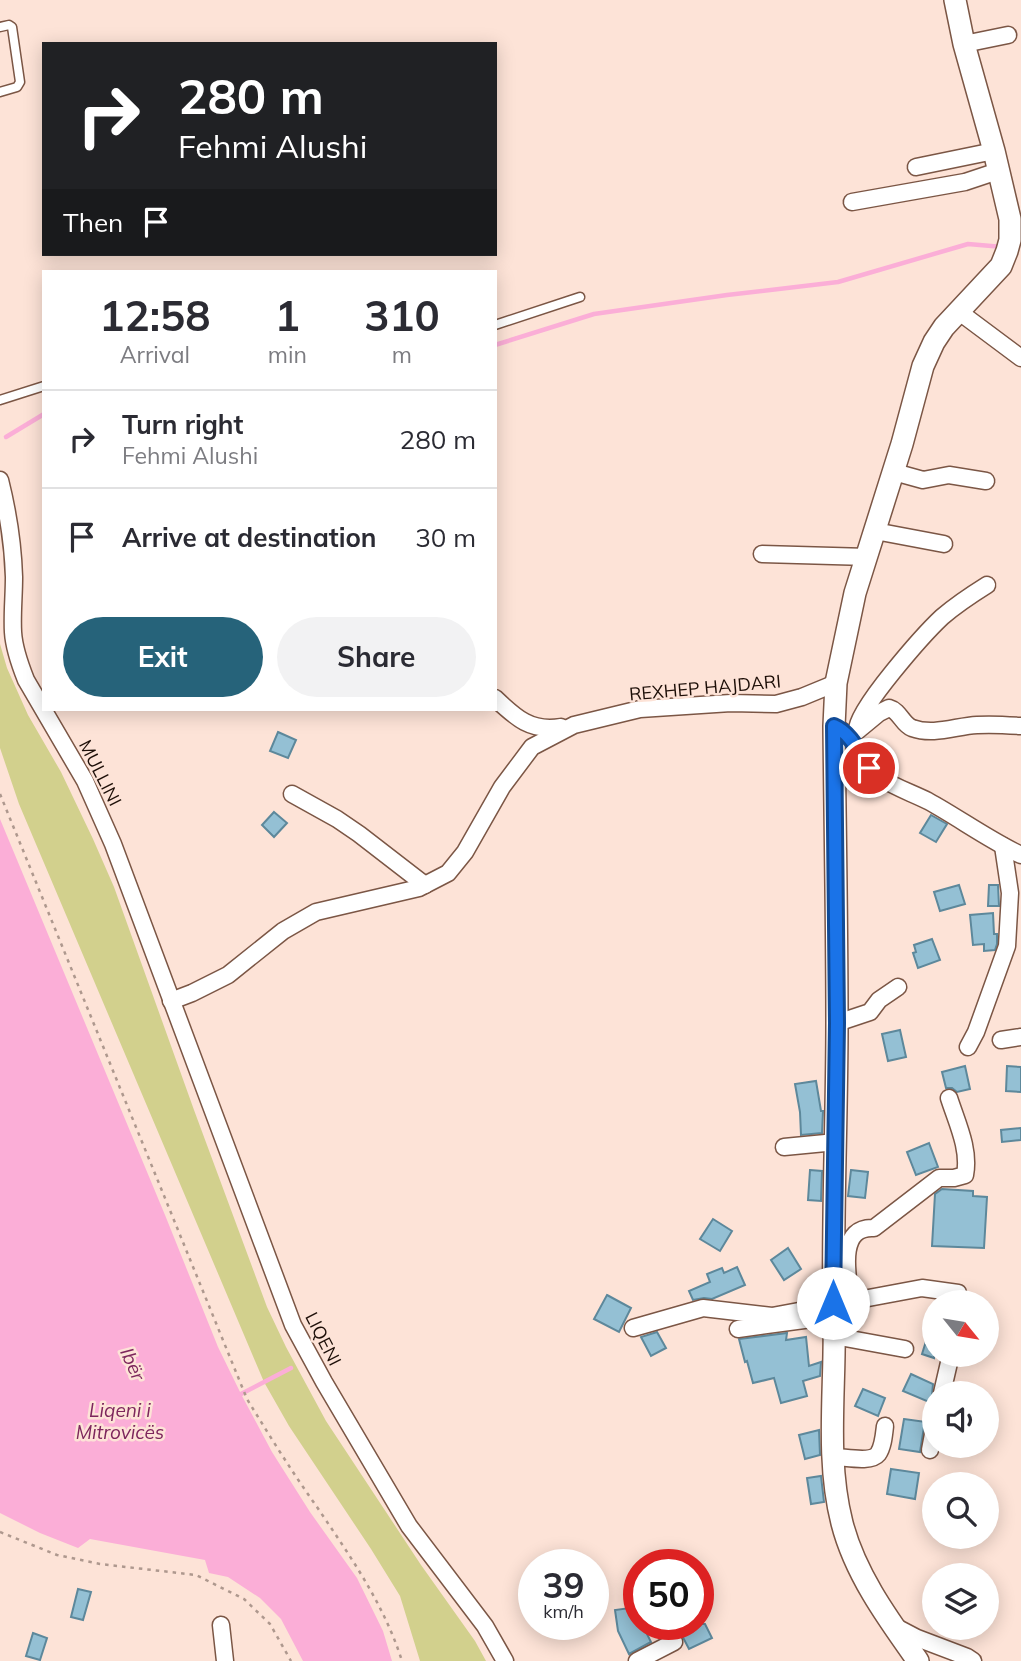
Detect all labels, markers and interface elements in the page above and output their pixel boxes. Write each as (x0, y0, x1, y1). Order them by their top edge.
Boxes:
text: 280 m (178, 65, 324, 126)
icon: right (63, 70, 154, 161)
text: Fehmi Alushi (178, 126, 367, 166)
icon: arrive (137, 203, 175, 241)
text: Then (63, 206, 123, 239)
text: 12:58 (99, 289, 210, 342)
text: 1 (275, 289, 300, 342)
text: 310 (364, 289, 440, 342)
text: Arrival (120, 340, 190, 369)
text: min (268, 340, 307, 369)
text: m (392, 340, 412, 369)
text: Turn right (122, 408, 243, 441)
icon: right (63, 420, 101, 458)
text: 280 m (400, 423, 476, 456)
text: Fehmi Alushi (122, 441, 258, 470)
icon: arrive (63, 518, 101, 556)
text: Arrive at destination (122, 521, 377, 554)
text: 30 m (415, 521, 476, 554)
button: Exit (63, 617, 263, 697)
button: Share (277, 617, 476, 697)
street label: REXHEP HAJDARI (628, 669, 782, 706)
street label: MULLINI (74, 736, 127, 810)
pin (839, 738, 899, 798)
icon: arrive (850, 749, 888, 787)
position arrow (796, 1266, 870, 1340)
north arrow (922, 1290, 999, 1367)
map controls (922, 1290, 999, 1640)
street label: LIQENI (300, 1308, 347, 1369)
water label: Ibër (115, 1344, 151, 1385)
button: sound (922, 1381, 999, 1458)
water label: Liqeni i Mitrovicës (76, 1398, 164, 1444)
button: search (922, 1472, 999, 1549)
speed limit sign: 50 (623, 1549, 714, 1640)
text: 39 (542, 1563, 585, 1607)
button: layers (922, 1563, 999, 1640)
text: km/h (543, 1600, 584, 1623)

